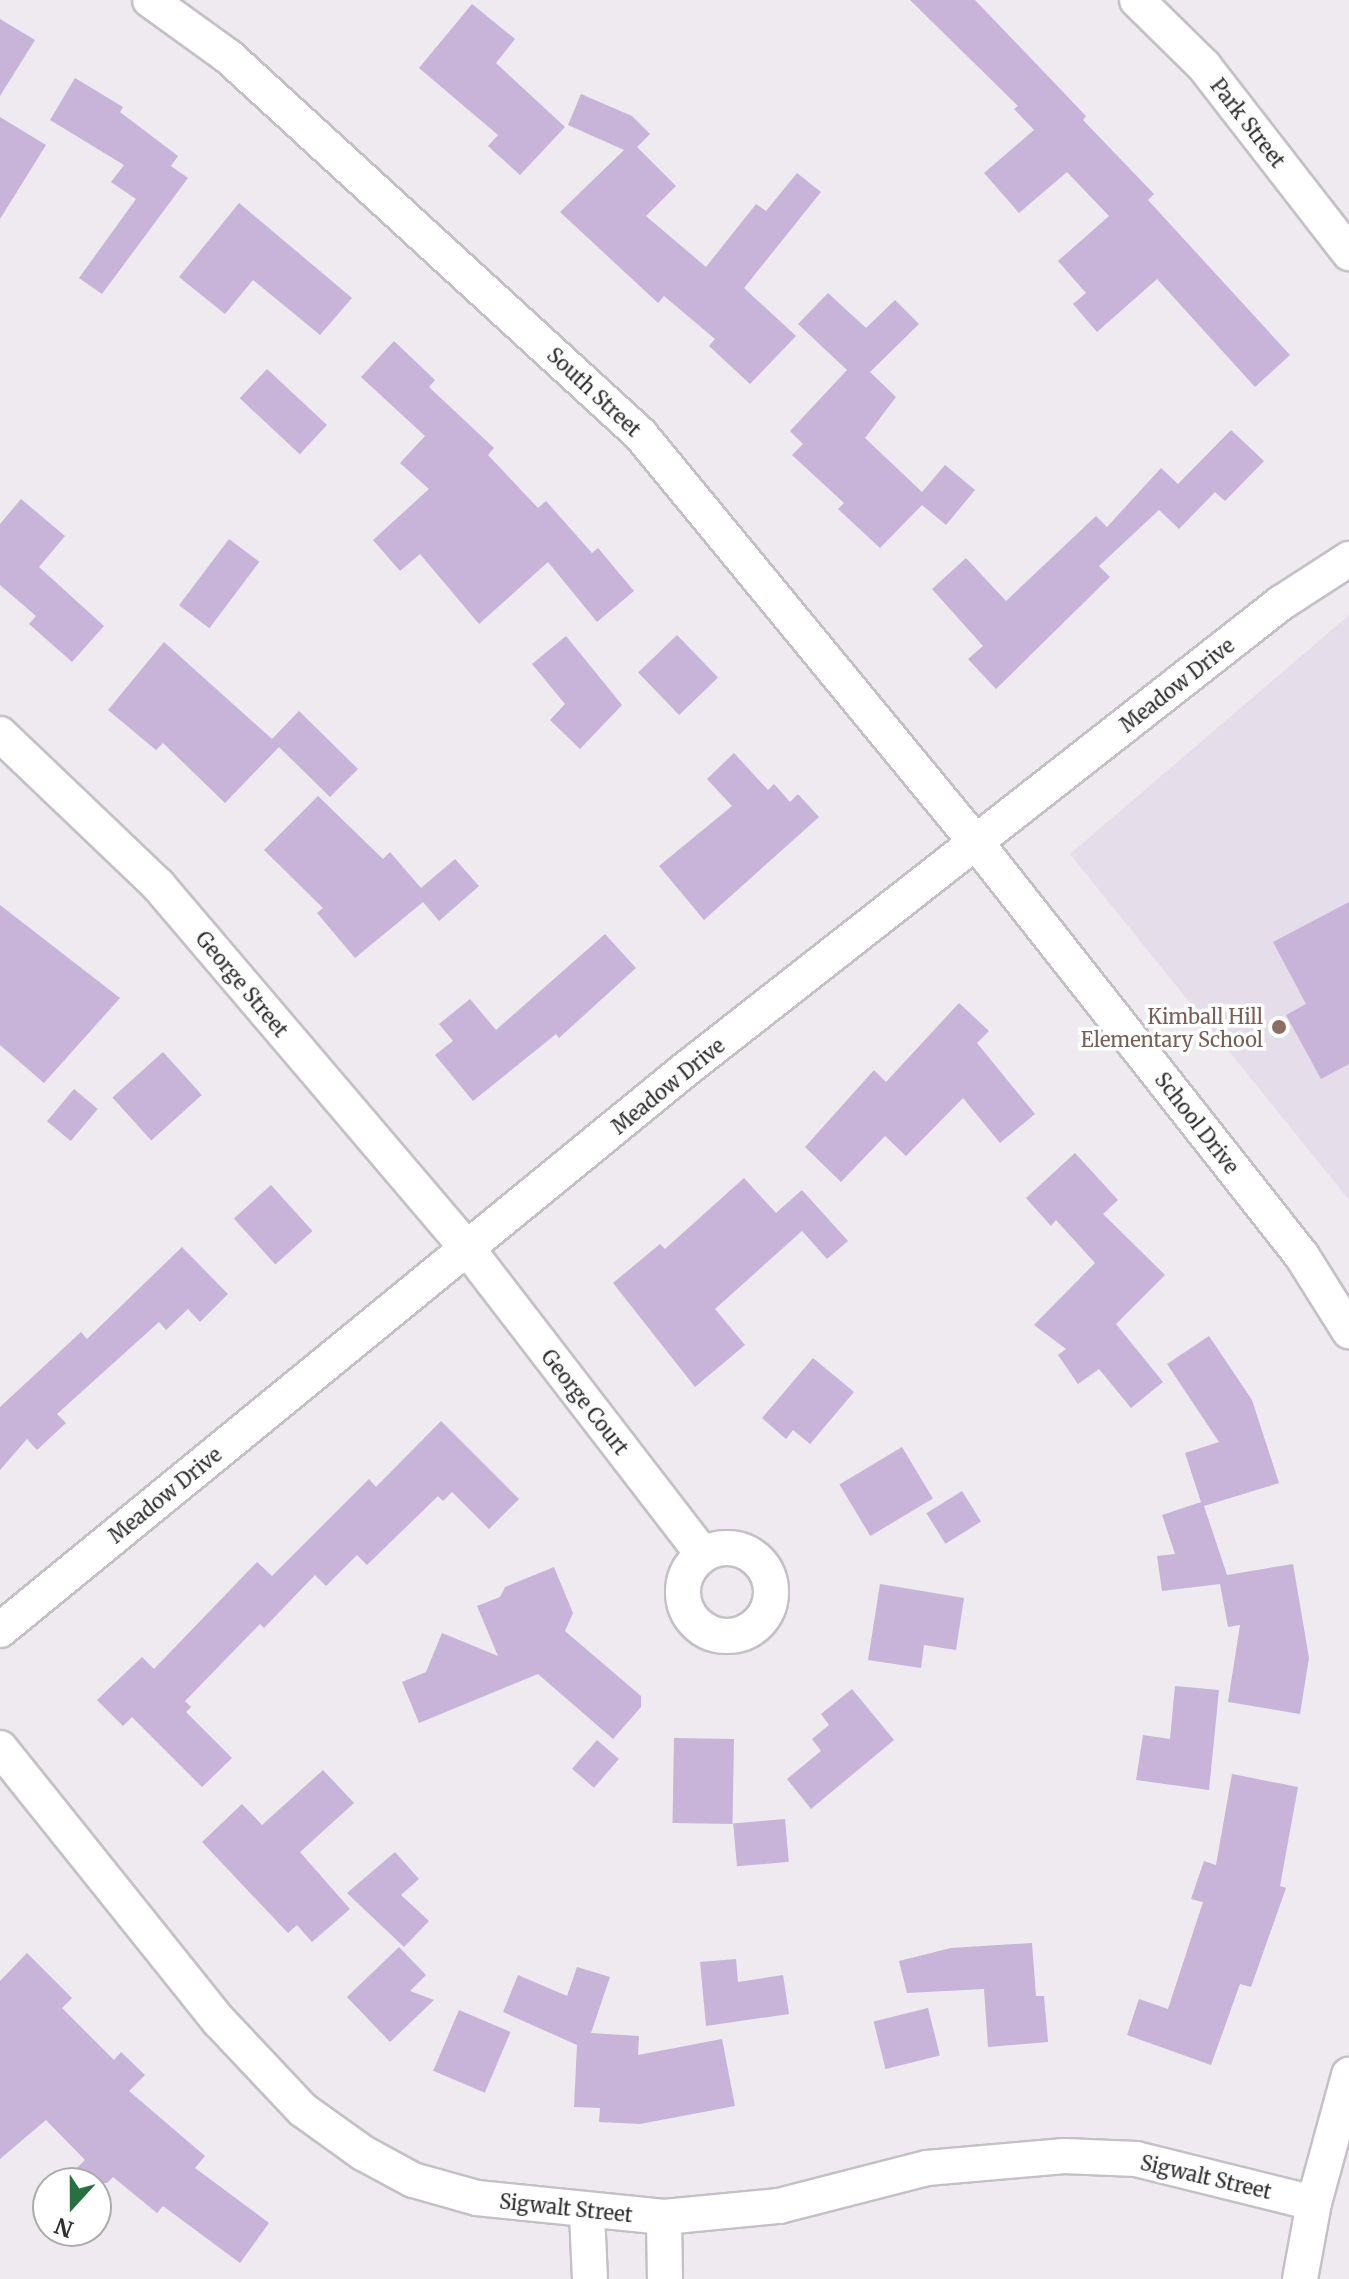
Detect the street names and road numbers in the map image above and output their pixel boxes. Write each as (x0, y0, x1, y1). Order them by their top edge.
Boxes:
street label: Park Street (1206, 74, 1290, 172)
street label: South Street (542, 343, 646, 441)
street label: Meadow Drive (1115, 633, 1239, 737)
street label: George Street (191, 926, 293, 1042)
street label: Meadow Drive (607, 1033, 729, 1139)
street label: School Drive (1150, 1068, 1244, 1178)
street label: George Court (537, 1345, 633, 1459)
street label: Meadow Drive (104, 1442, 226, 1548)
street label: Sigwalt Street (1138, 2150, 1274, 2204)
street label: Sigwalt Street (498, 2189, 634, 2227)

